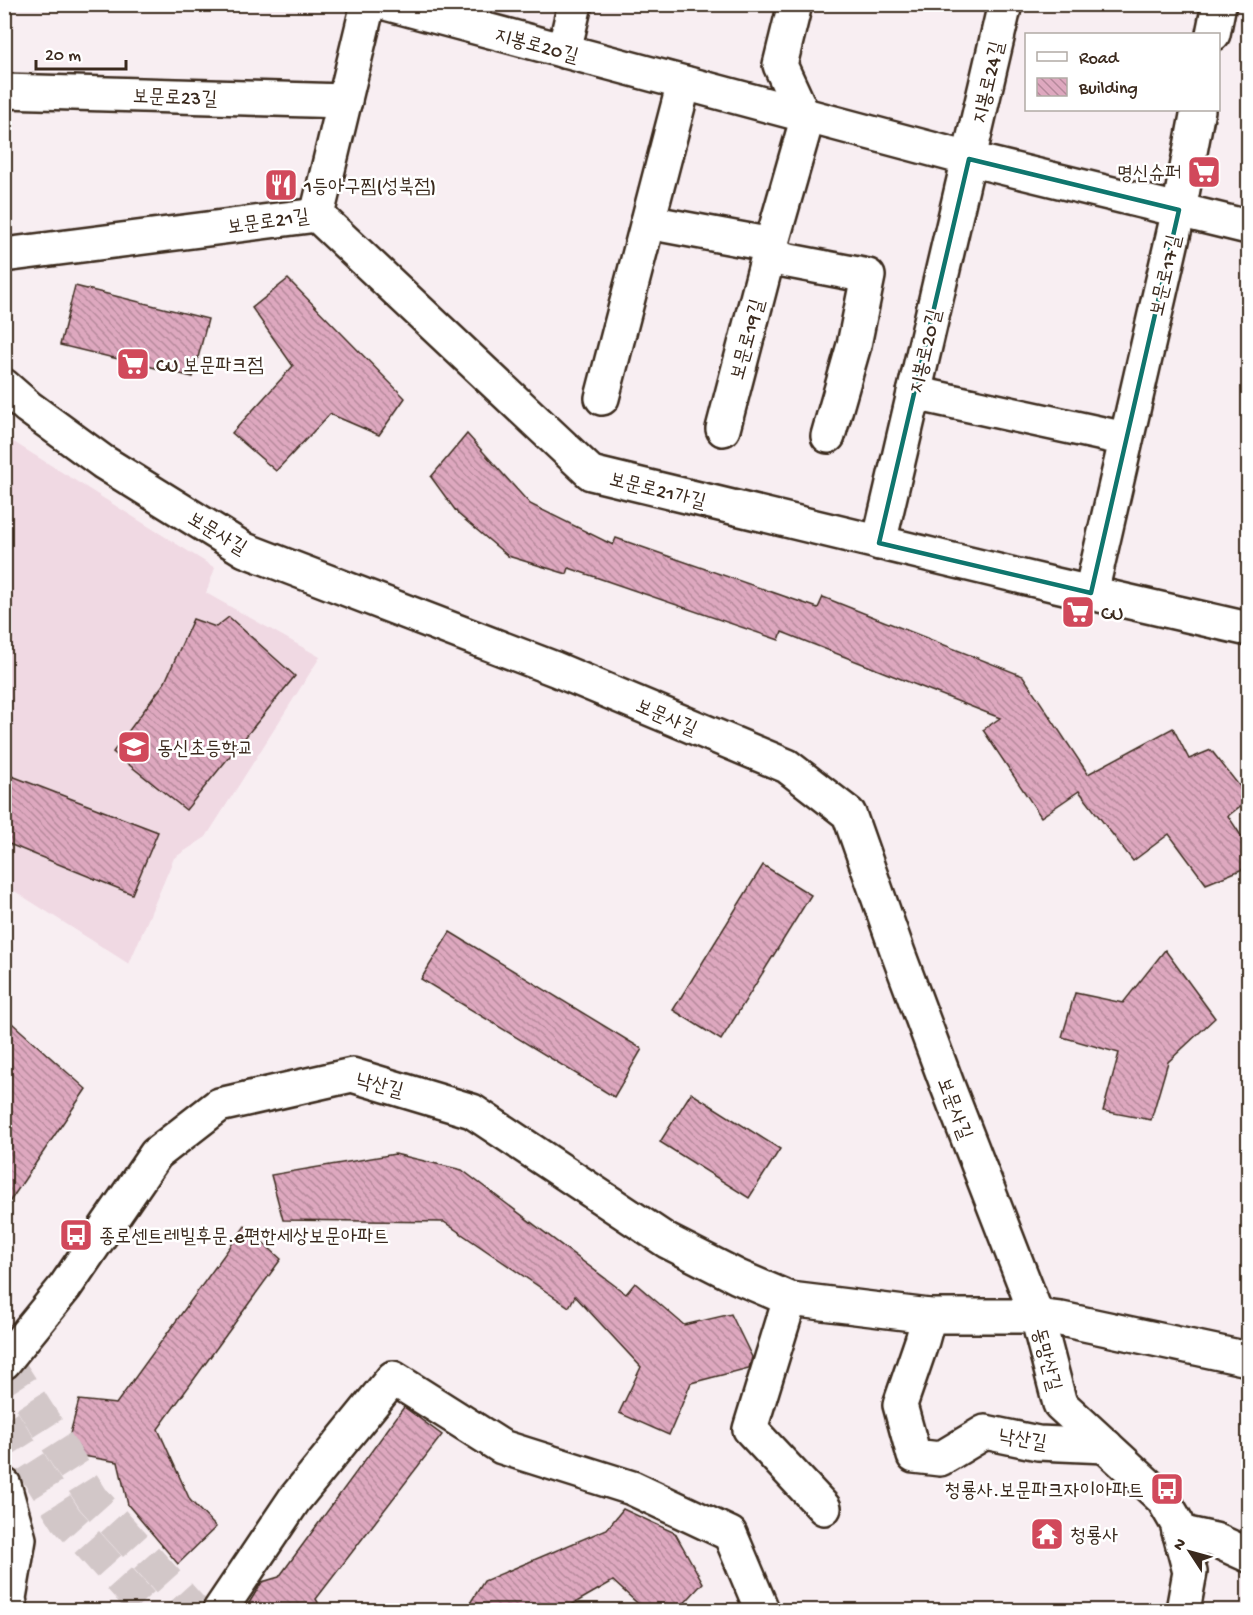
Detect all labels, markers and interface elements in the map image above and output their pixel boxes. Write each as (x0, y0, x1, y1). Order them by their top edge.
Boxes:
street label: 지봉로20길 (492, 25, 580, 70)
scale bar (36, 33, 126, 71)
legend (1025, 33, 1220, 111)
street label: 지봉로24길 (970, 39, 1011, 126)
text: 20 m (45, 46, 81, 67)
text: Road (1079, 49, 1120, 70)
text: Building (1078, 79, 1138, 100)
street label: 보문로23길 (132, 87, 218, 112)
supermarket icon: 명신슈퍼 (1186, 154, 1222, 190)
place label: 명신슈퍼 (1117, 164, 1181, 187)
restaurant icon: 1등아구찜(성북점) (263, 167, 299, 203)
place label: 1등아구찜(성북점) (303, 177, 436, 200)
street label: 보문로21길 (226, 206, 311, 241)
street label: 보문로17길 (1147, 233, 1188, 319)
street label: 보문로19길 (728, 297, 771, 383)
street label: 지봉로20길 (907, 308, 948, 396)
supermarket icon: CU 보문파크점 (115, 346, 151, 382)
place label: CU 보문파크점 (156, 356, 264, 379)
street label: 보문로21가길 (607, 469, 708, 515)
street label: 보문사길 (183, 509, 250, 561)
supermarket icon: CU (1060, 594, 1096, 630)
place label: CU (1101, 604, 1123, 627)
street label: 보문사길 (632, 696, 700, 742)
school or university icon: 동신초등학교 (116, 729, 152, 765)
place label: 동신초등학교 (157, 739, 254, 762)
street label: 낙산길 (353, 1070, 405, 1104)
street label: 보문사길 (930, 1075, 975, 1143)
bus stop icon: 종로센트레빌후문.e편한세상보문아파트 (58, 1217, 94, 1253)
place label: 종로센트레빌후문.e편한세상보문아파트 (99, 1226, 389, 1250)
street label: 동망산길 (1025, 1326, 1064, 1394)
street label: 낙산길 (997, 1426, 1048, 1457)
bus stop icon: 청룡사.보문파크자이아파트 (1149, 1471, 1185, 1507)
place label: 청룡사.보문파크자이아파트 (945, 1480, 1144, 1504)
temple icon: 청룡사 (1029, 1516, 1065, 1552)
north arrow (1160, 1522, 1220, 1582)
place label: 청룡사 (1070, 1525, 1118, 1549)
text: N (1170, 1535, 1192, 1555)

